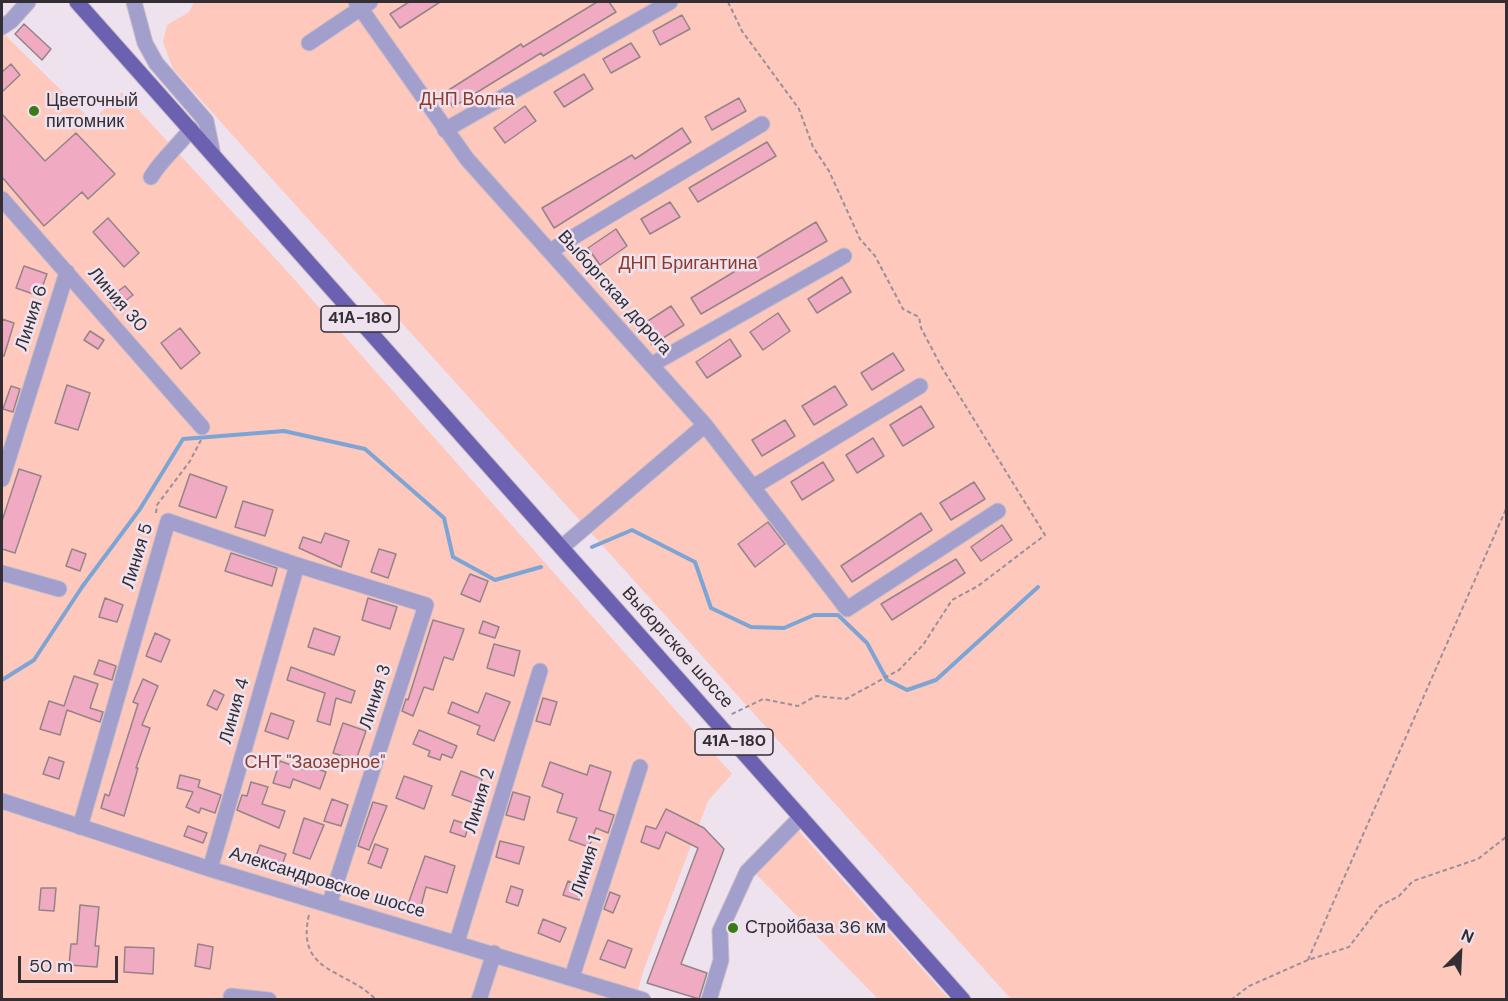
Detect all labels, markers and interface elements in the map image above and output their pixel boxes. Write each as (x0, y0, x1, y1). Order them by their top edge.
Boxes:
park label: ДНП Волна (420, 89, 514, 111)
place label: Цветочный питомник (46, 90, 138, 132)
marker: Цветочный питомник (27, 104, 41, 118)
street label: Выборгская дорога (552, 226, 676, 360)
park label: ДНП Бригантина (618, 253, 758, 275)
street label: Линия 30 (83, 263, 151, 337)
street label: Линия 6 (11, 282, 53, 354)
road number: 41А-180 (321, 306, 399, 332)
street label: Линия 5 (118, 521, 158, 591)
street label: Выборгское шоссе (617, 583, 737, 713)
street label: Линия 3 (355, 662, 397, 732)
street label: Линия 4 (215, 676, 255, 746)
road number: 41А-180 (695, 729, 773, 755)
park label: СНТ "Заозерное" (245, 752, 385, 774)
street label: Линия 2 (460, 766, 500, 836)
street label: Линия 1 (567, 833, 607, 899)
street label: Александровское шоссе (226, 843, 428, 923)
place label: Стройбаза 36 км (745, 917, 886, 939)
marker: Стройбаза 36 км (726, 921, 740, 935)
north arrow (1430, 923, 1490, 983)
text: N (1458, 924, 1477, 948)
scale bar (21, 944, 122, 982)
text: 50 m (29, 954, 73, 978)

